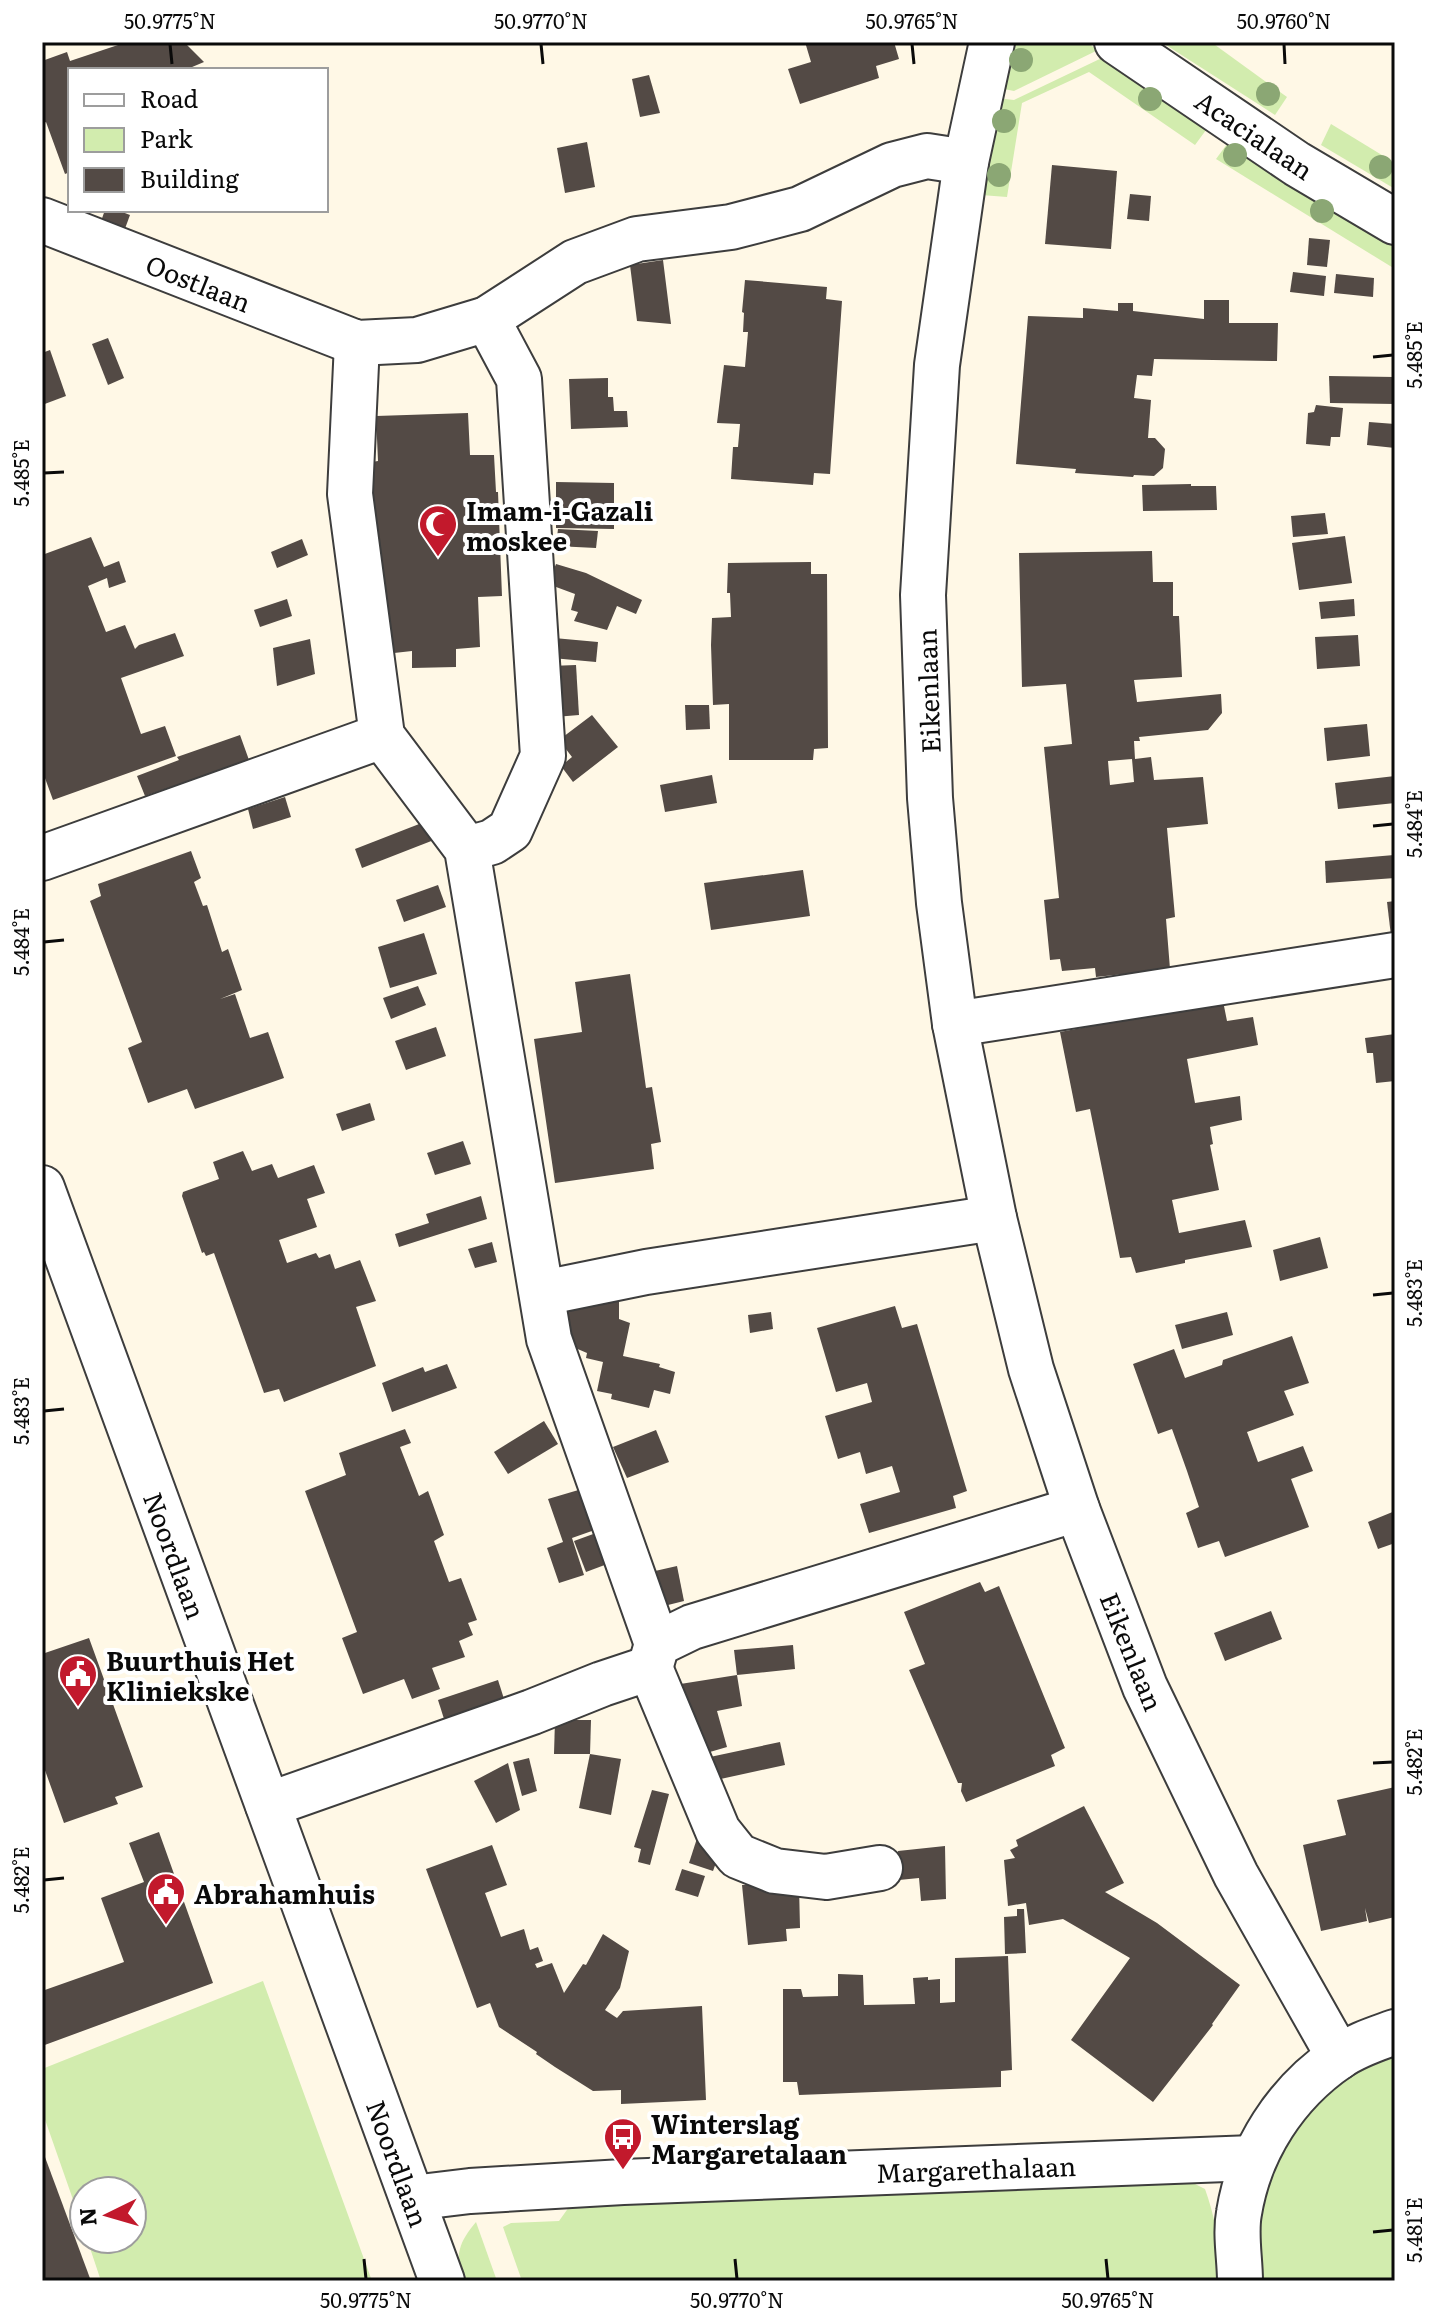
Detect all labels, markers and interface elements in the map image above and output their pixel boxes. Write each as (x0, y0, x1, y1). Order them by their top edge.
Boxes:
text: 50.9775°N (124, 5, 216, 35)
text: 50.9770°N (494, 5, 588, 35)
text: 50.9765°N (866, 5, 958, 35)
text: 50.9760°N (1237, 5, 1331, 35)
legend (68, 68, 328, 212)
text: Road (140, 80, 199, 115)
street label: Acacialaan (1188, 80, 1322, 188)
text: Park (140, 120, 193, 155)
text: Building (140, 160, 239, 195)
street label: Oostlaan (141, 243, 257, 321)
text: 5.485°E (1398, 321, 1428, 389)
text: 5.485°E (5, 439, 35, 507)
place label: Imam-i-Gazali moskee (466, 490, 653, 559)
mosque icon: Imam-i-Gazali moskee (417, 503, 459, 558)
street label: Eikenlaan (905, 628, 949, 754)
text: 5.484°E (1398, 790, 1428, 858)
text: 5.484°E (5, 908, 35, 976)
text: 5.483°E (1398, 1259, 1428, 1327)
text: 5.483°E (5, 1377, 35, 1445)
street label: Noordlaan (135, 1486, 217, 1624)
street label: Eikenlaan (1092, 1586, 1174, 1716)
place label: Buurthuis Het Kliniekske (106, 1640, 295, 1709)
public building icon: Buurthuis Het Kliniekske (57, 1653, 99, 1708)
text: 5.482°E (1398, 1728, 1428, 1796)
text: 5.482°E (5, 1846, 35, 1914)
public building icon: Abrahamhuis (145, 1871, 187, 1926)
place label: Abrahamhuis (194, 1873, 375, 1912)
street label: Noordlaan (358, 2094, 440, 2232)
place label: Winterslag Margaretalaan (651, 2103, 847, 2172)
bus stop icon: Winterslag Margaretalaan (602, 2116, 644, 2171)
street label: Margarethalaan (875, 2145, 1077, 2191)
north arrow (68, 2175, 148, 2255)
text: 5.481°E (1398, 2197, 1428, 2263)
text: N (69, 2206, 104, 2228)
text: 50.9775°N (320, 2284, 412, 2314)
text: 50.9770°N (690, 2284, 784, 2314)
text: 50.9765°N (1062, 2284, 1154, 2314)

